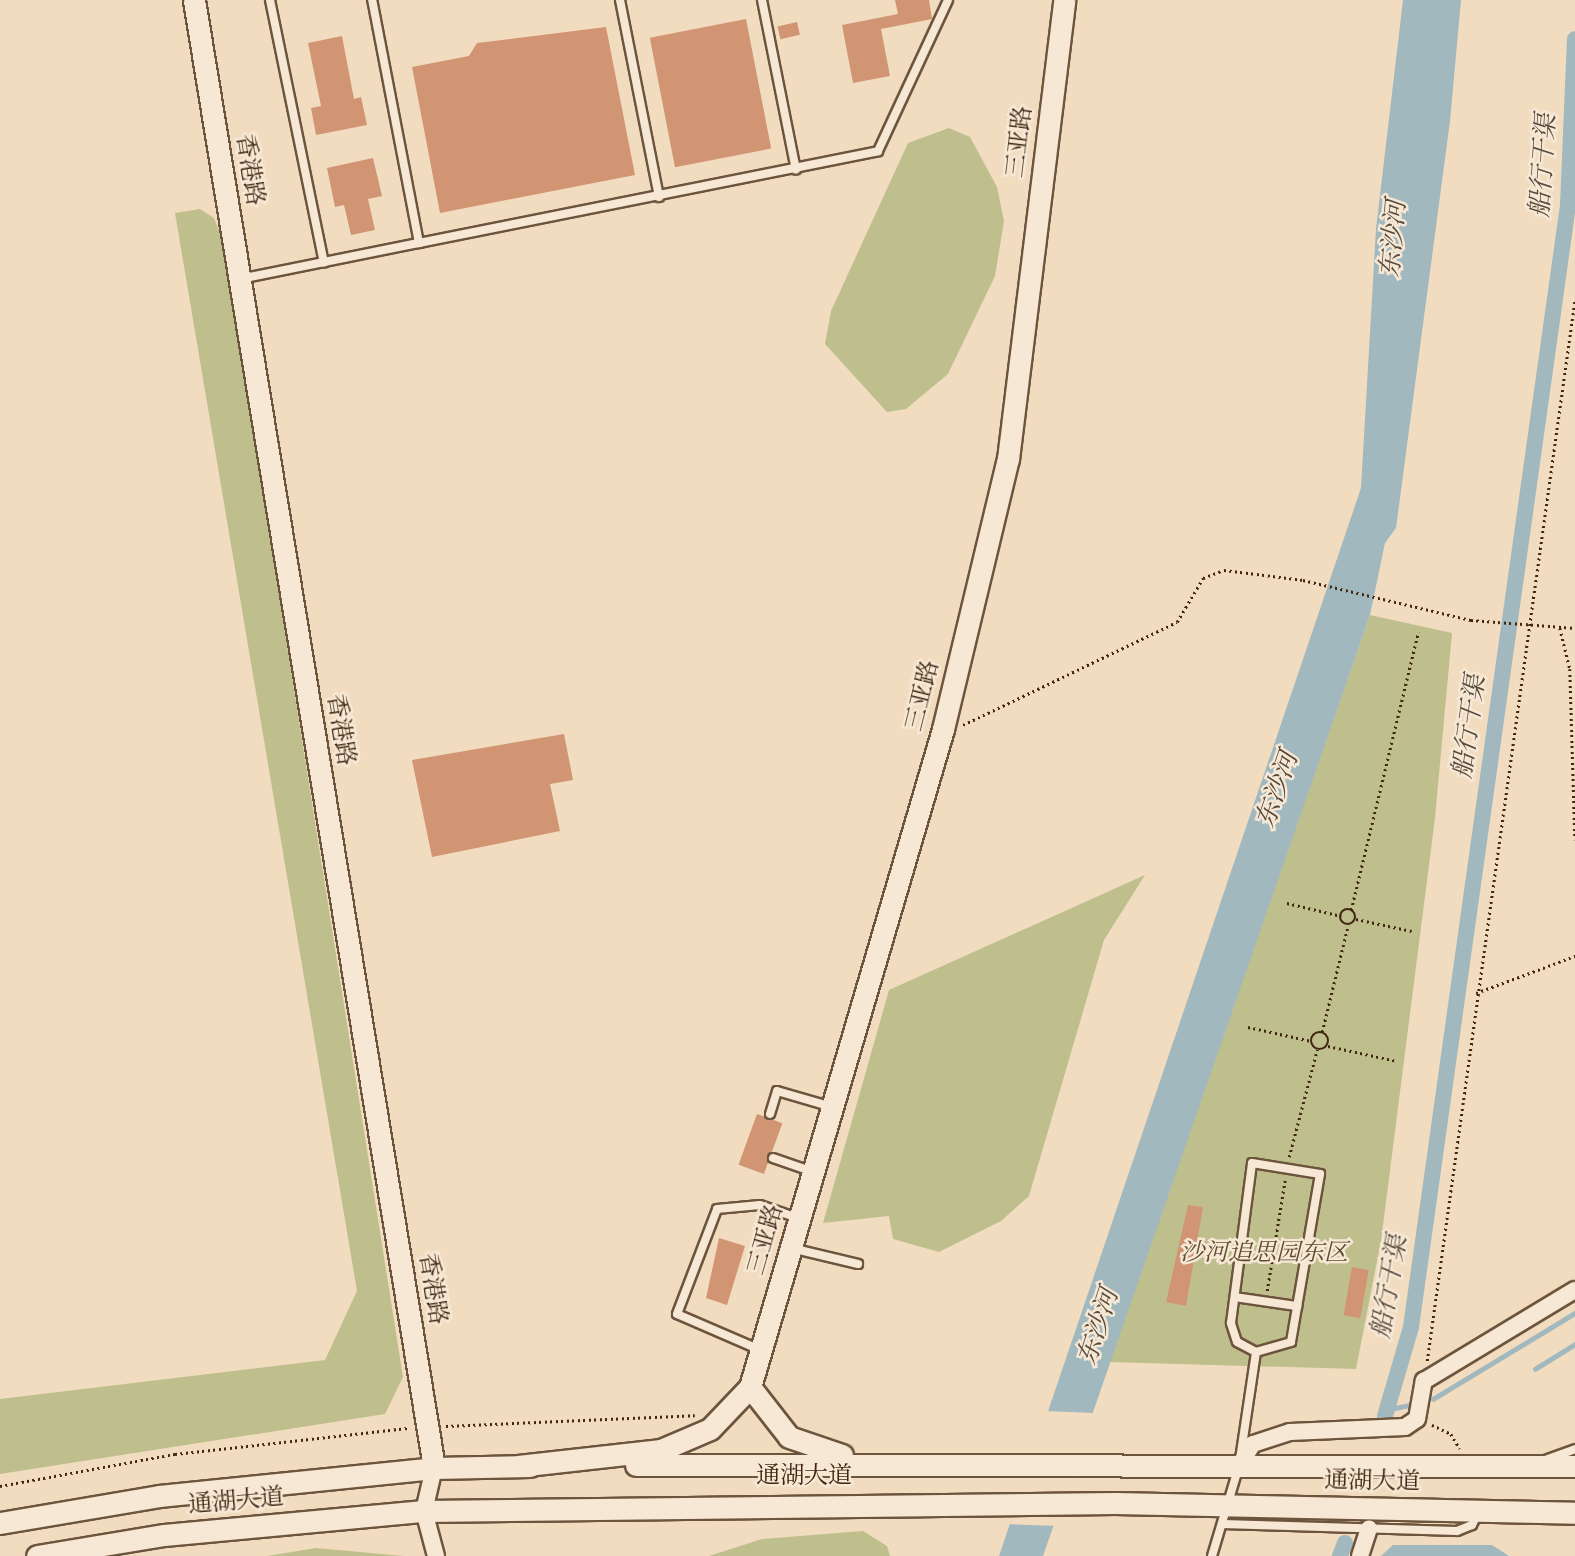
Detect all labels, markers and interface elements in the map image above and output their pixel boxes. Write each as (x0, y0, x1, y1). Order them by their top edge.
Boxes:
street label: 三亚路 (1001, 105, 1039, 179)
water label: 船行干渠 (1525, 113, 1563, 219)
street label: 香港路 (229, 132, 269, 208)
water label: 东沙河 (1375, 199, 1413, 279)
street label: 三亚路 (900, 658, 946, 734)
water label: 船行干渠 (1447, 673, 1493, 781)
street label: 香港路 (320, 692, 360, 768)
water label: 东沙河 (1251, 748, 1305, 832)
street label: 三亚路 (742, 1201, 790, 1279)
water label: 船行干渠 (1366, 1233, 1414, 1341)
park label: 沙河追思园东区 (1180, 1240, 1348, 1268)
street label: 香港路 (412, 1251, 452, 1327)
water label: 东沙河 (1072, 1285, 1126, 1369)
street label: 通湖大道 (756, 1463, 852, 1491)
street label: 通湖大道 (1324, 1467, 1420, 1497)
street label: 通湖大道 (187, 1483, 285, 1521)

